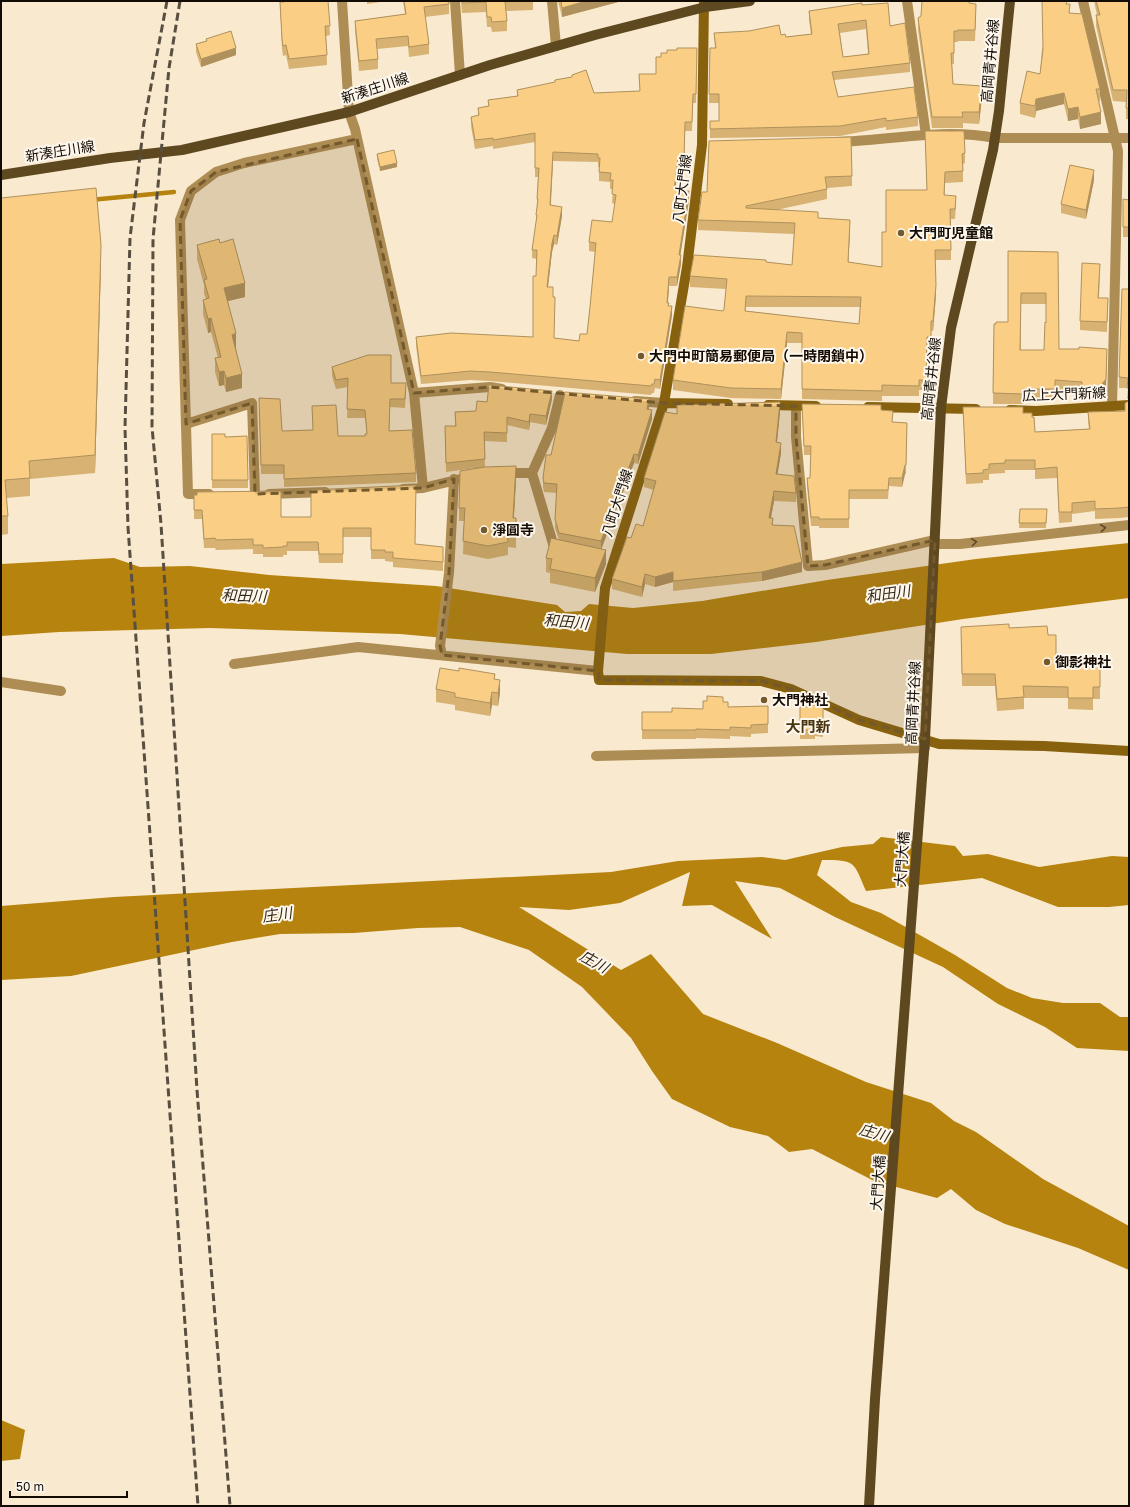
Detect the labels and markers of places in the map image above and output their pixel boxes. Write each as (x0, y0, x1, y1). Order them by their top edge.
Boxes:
place label: 大門町児童館 (909, 224, 993, 241)
marker: 大門町児童館 (896, 228, 906, 238)
place label: 大門中町簡易郵便局（一時閉鎖中） (649, 347, 873, 364)
marker: 大門中町簡易郵便局（一時閉鎖中） (636, 351, 646, 361)
place label: 淨圓寺 (492, 521, 534, 538)
marker: 淨圓寺 (479, 525, 489, 535)
place label: 御影神社 (1055, 653, 1111, 670)
marker: 御影神社 (1042, 657, 1052, 667)
place label: 大門神社 (772, 691, 828, 708)
marker: 大門神社 (759, 695, 769, 705)

